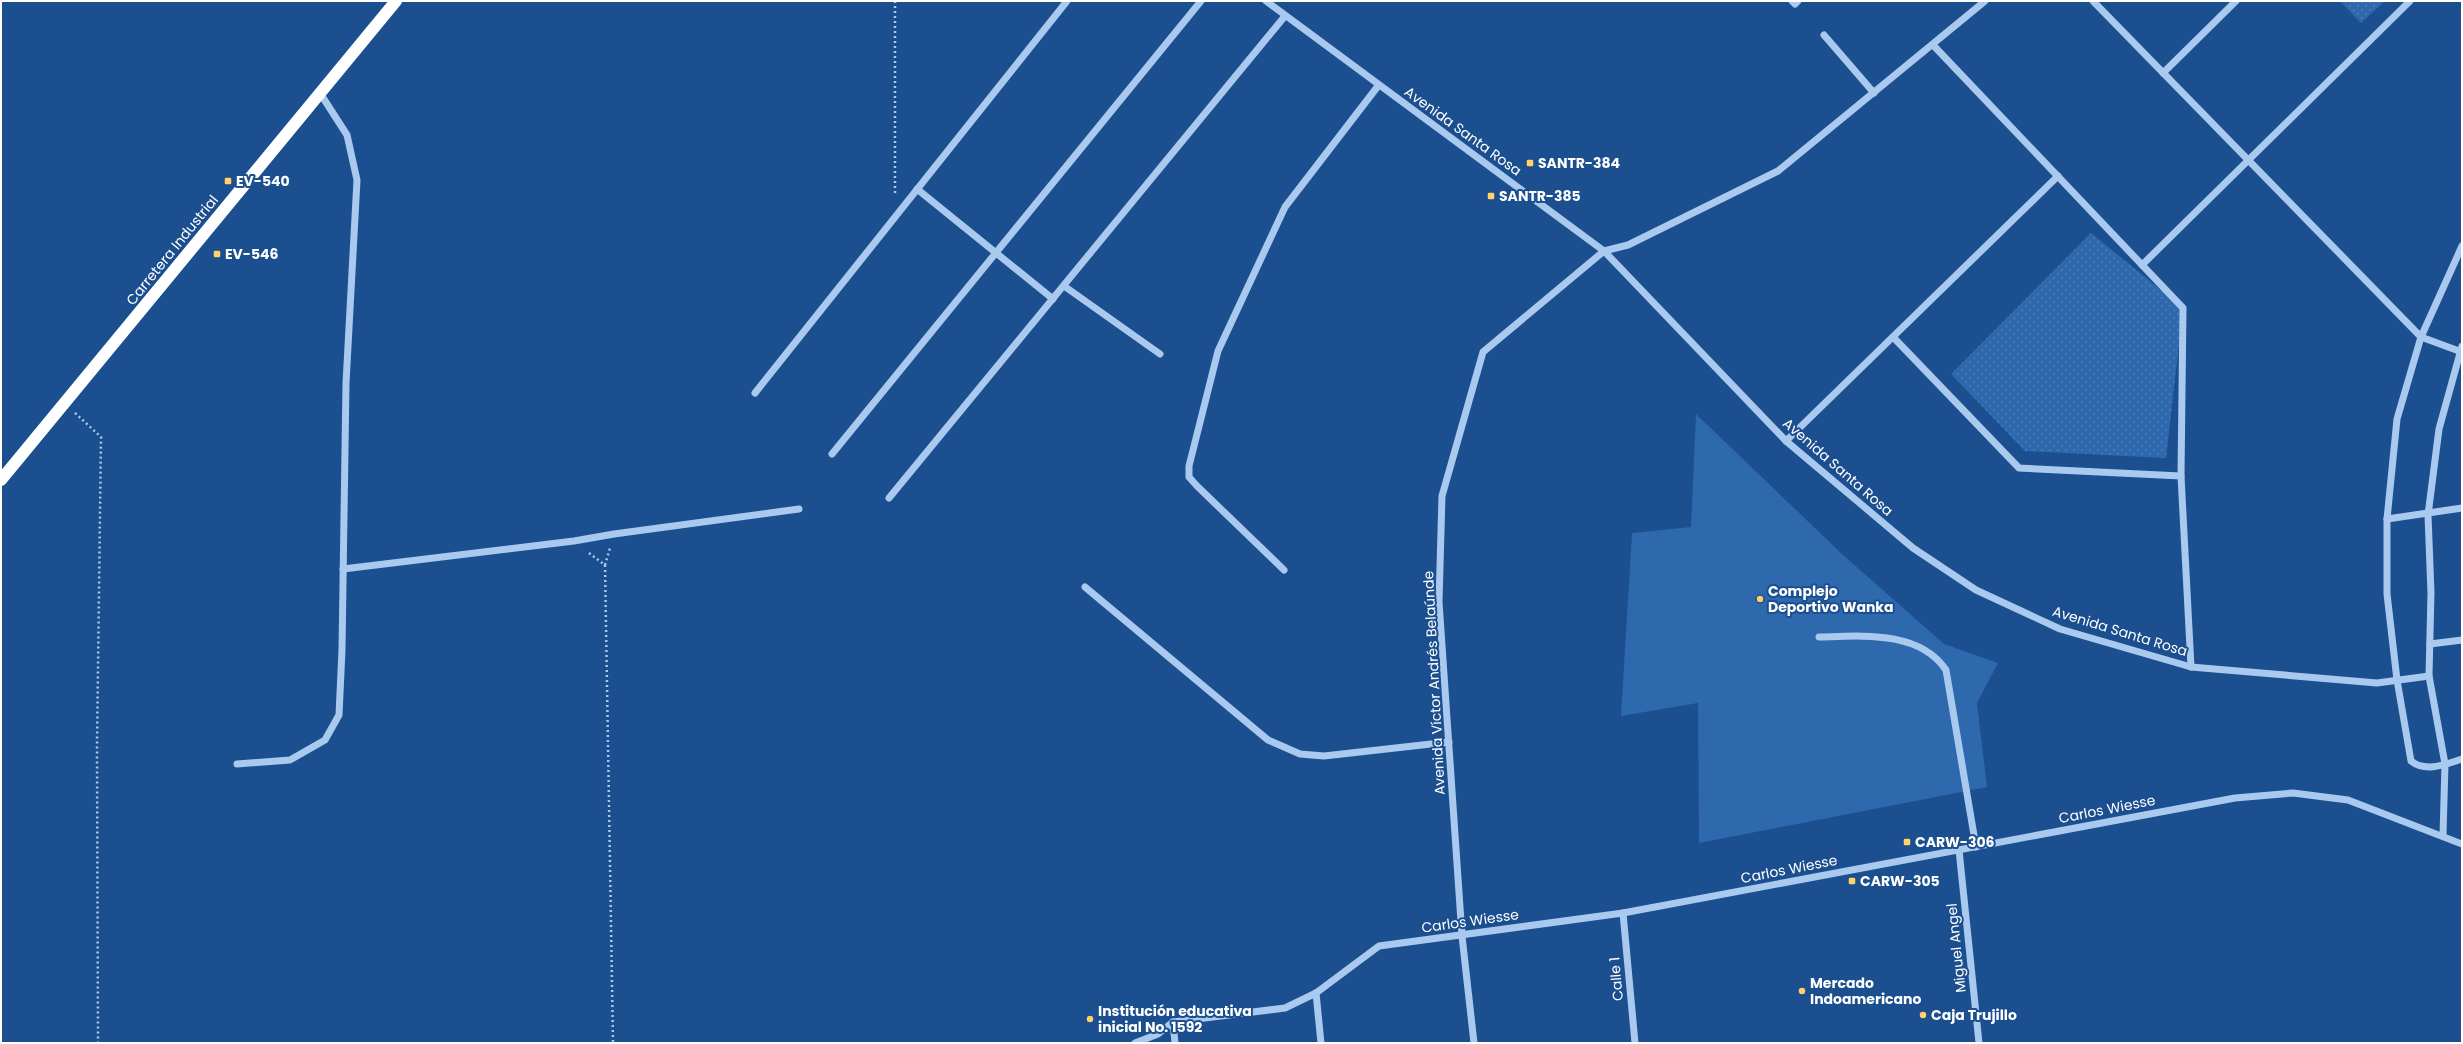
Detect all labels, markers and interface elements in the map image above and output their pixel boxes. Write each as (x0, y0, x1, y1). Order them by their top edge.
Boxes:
street label: Avenida Santa Rosa (1400, 82, 1526, 180)
place label: SANTR-384 (1538, 153, 1620, 173)
marker: SANTR-384 (1525, 158, 1535, 168)
place label: EV-540 (236, 171, 290, 191)
marker: EV-540 (223, 176, 233, 186)
place label: SANTR-385 (1499, 186, 1581, 206)
street label: Carretera Industrial (121, 191, 223, 309)
marker: SANTR-385 (1486, 191, 1496, 201)
place label: EV-546 (225, 244, 278, 264)
marker: EV-546 (212, 249, 222, 259)
street label: Avenida Santa Rosa (1779, 413, 1897, 521)
street label: Avenida Víctor Andrés Belaúnde (1418, 570, 1450, 796)
place label: Complejo Deportivo Wanka (1768, 581, 1894, 617)
marker: Complejo Deportivo Wanka (1755, 594, 1765, 604)
street label: Avenida Santa Rosa (2050, 601, 2190, 661)
street label: Carlos Wiesse (2057, 790, 2157, 828)
place label: CARW-306 (1915, 832, 1995, 852)
marker: CARW-306 (1902, 837, 1912, 847)
street label: Carlos Wiesse (1739, 850, 1839, 888)
place label: CARW-305 (1860, 871, 1940, 891)
marker: CARW-305 (1847, 876, 1857, 886)
street label: Miguel Angel (1941, 902, 1971, 994)
street label: Carlos Wiesse (1420, 904, 1520, 938)
street label: Calle 1 (1604, 956, 1628, 1002)
place label: Mercado Indoamericano (1810, 973, 1921, 1009)
marker: Mercado Indoamericano (1797, 986, 1807, 996)
place label: Institución educativa inicial No. 1592 (1098, 1001, 1252, 1037)
place label: Caja Trujillo (1931, 1005, 2017, 1025)
marker: Caja Trujillo (1918, 1010, 1928, 1020)
marker: Institución educativa inicial No. 1592 (1085, 1014, 1095, 1024)

